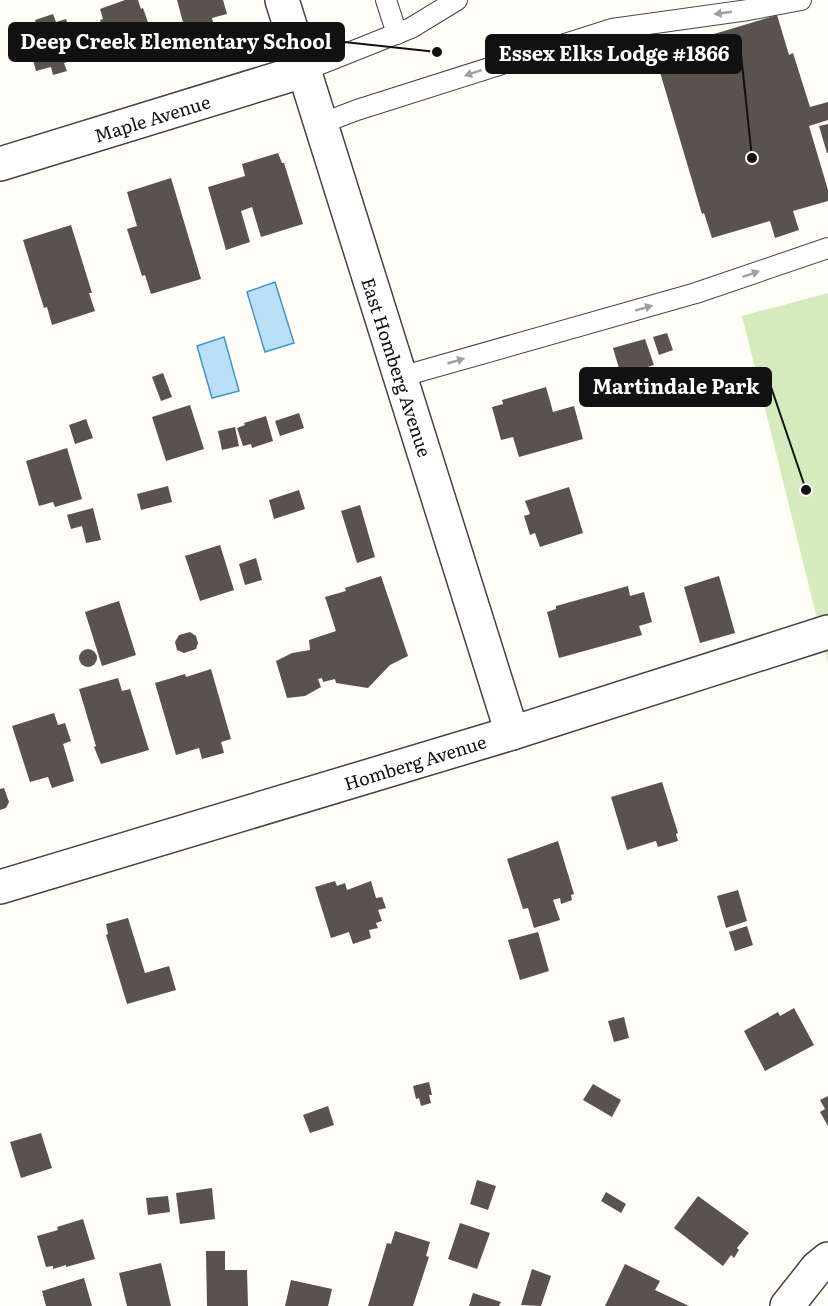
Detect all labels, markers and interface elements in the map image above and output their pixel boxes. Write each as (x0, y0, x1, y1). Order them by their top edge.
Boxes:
one-way arrow (713, 9, 732, 18)
callout: Deep Creek Elementary School (9, 23, 344, 61)
text: Deep Creek Elementary School (20, 25, 332, 55)
callout: Essex Elks Lodge #1866 (486, 35, 741, 73)
text: Essex Elks Lodge #1866 (498, 37, 730, 67)
one-way arrow (464, 69, 482, 78)
street label: Maple Avenue (91, 88, 213, 148)
one-way arrow (742, 269, 760, 279)
street label: East Homberg Avenue (355, 274, 439, 460)
one-way arrow (635, 303, 653, 312)
one-way arrow (447, 356, 465, 365)
callout: Martindale Park (580, 368, 771, 406)
text: Martindale Park (592, 370, 760, 400)
street label: Homberg Avenue (340, 728, 490, 796)

